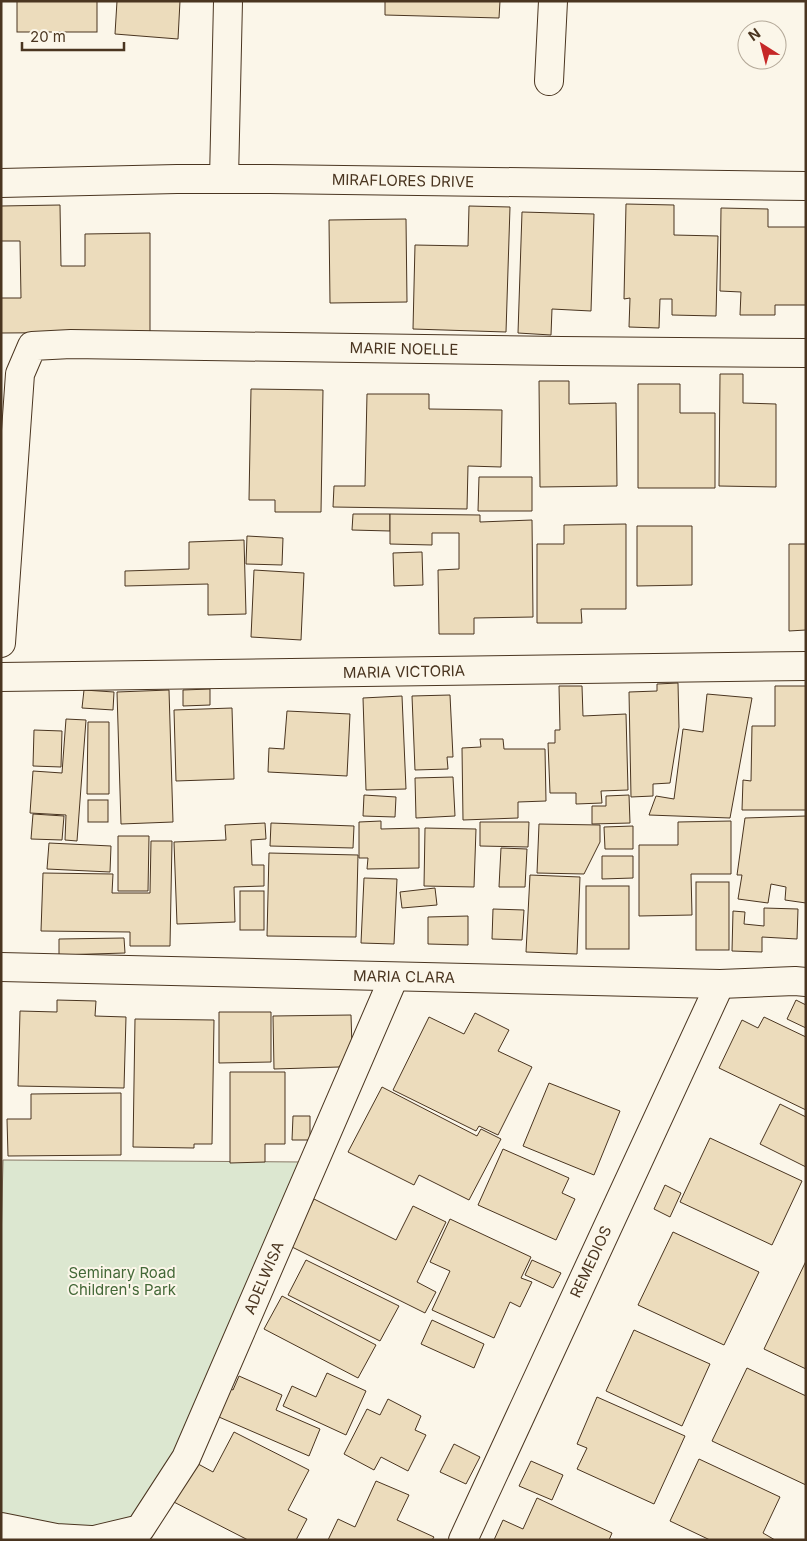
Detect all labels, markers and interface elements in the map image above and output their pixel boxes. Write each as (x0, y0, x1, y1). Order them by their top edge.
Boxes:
scale bar (22, 20, 125, 52)
north arrow (737, 20, 787, 70)
text: N (745, 24, 763, 44)
text: 20 m (30, 27, 66, 46)
street label: MIRAFLORES DRIVE (332, 170, 474, 191)
street label: MARIE NOELLE (350, 338, 458, 359)
street label: MARIA VICTORIA (343, 661, 465, 682)
street label: MARIA CLARA (353, 966, 455, 987)
street label: REMEDIOS (566, 1223, 615, 1301)
street label: ADELWISA (240, 1238, 287, 1317)
park label: Seminary Road Children's Park (68, 1263, 177, 1299)

